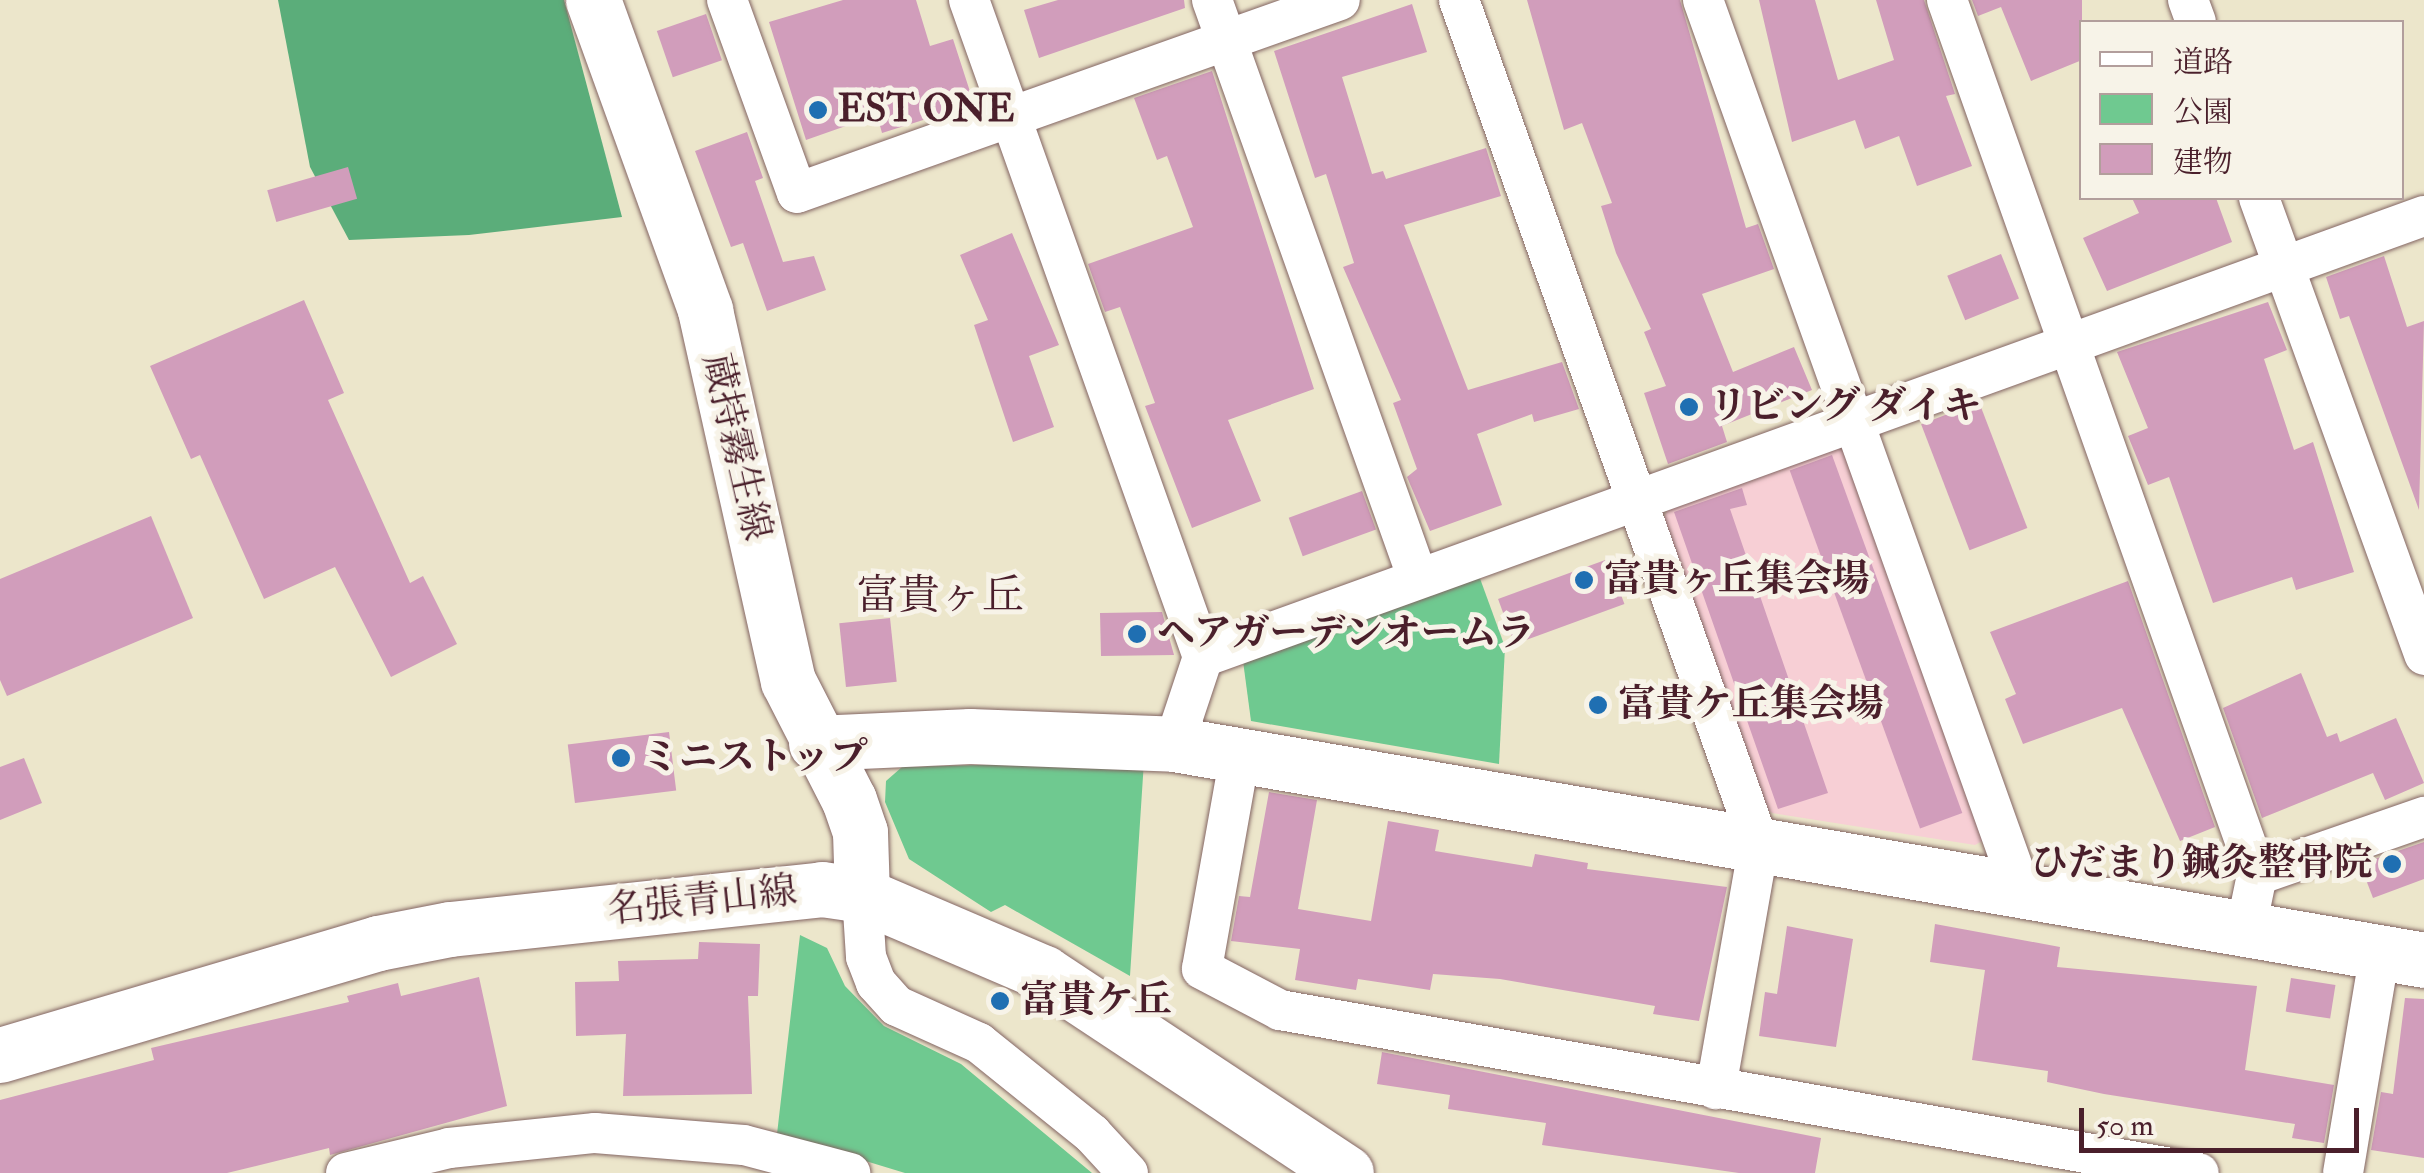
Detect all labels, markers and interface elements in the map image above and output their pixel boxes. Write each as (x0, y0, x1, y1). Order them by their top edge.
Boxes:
legend (2079, 20, 2404, 200)
text: 道路 (2173, 44, 2233, 81)
place label: EST ONE (838, 87, 1014, 133)
text: 公園 (2173, 94, 2233, 131)
marker: EST ONE (807, 99, 829, 121)
text: 建物 (2173, 144, 2233, 181)
street label: 蔵持霧生線 (692, 349, 780, 545)
place label: リビング ダイキ (1709, 384, 1983, 430)
marker: リビング ダイキ (1678, 396, 1700, 418)
place label: 富貴ヶ丘集会場 (1604, 557, 1870, 603)
marker: 富貴ヶ丘集会場 (1573, 569, 1595, 591)
district label: 富貴ヶ丘 (856, 571, 1024, 621)
place label: ヘアガーデンオームラ (1157, 611, 1537, 657)
marker: ヘアガーデンオームラ (1126, 623, 1148, 645)
place label: 富貴ケ丘集会場 (1618, 682, 1884, 728)
marker: 富貴ケ丘集会場 (1587, 694, 1609, 716)
place label: ミニストップ (641, 735, 869, 781)
marker: ミニストップ (610, 747, 632, 769)
place label: ひだまり鍼灸整骨院 (2030, 841, 2372, 887)
marker: ひだまり鍼灸整骨院 (2381, 853, 2403, 875)
street label: 名張青山線 (605, 868, 799, 934)
place label: 富貴ケ丘 (1020, 978, 1172, 1024)
marker: 富貴ケ丘 (989, 990, 1011, 1012)
scale bar (2084, 1088, 2364, 1150)
text: 50 m (2096, 1107, 2154, 1144)

